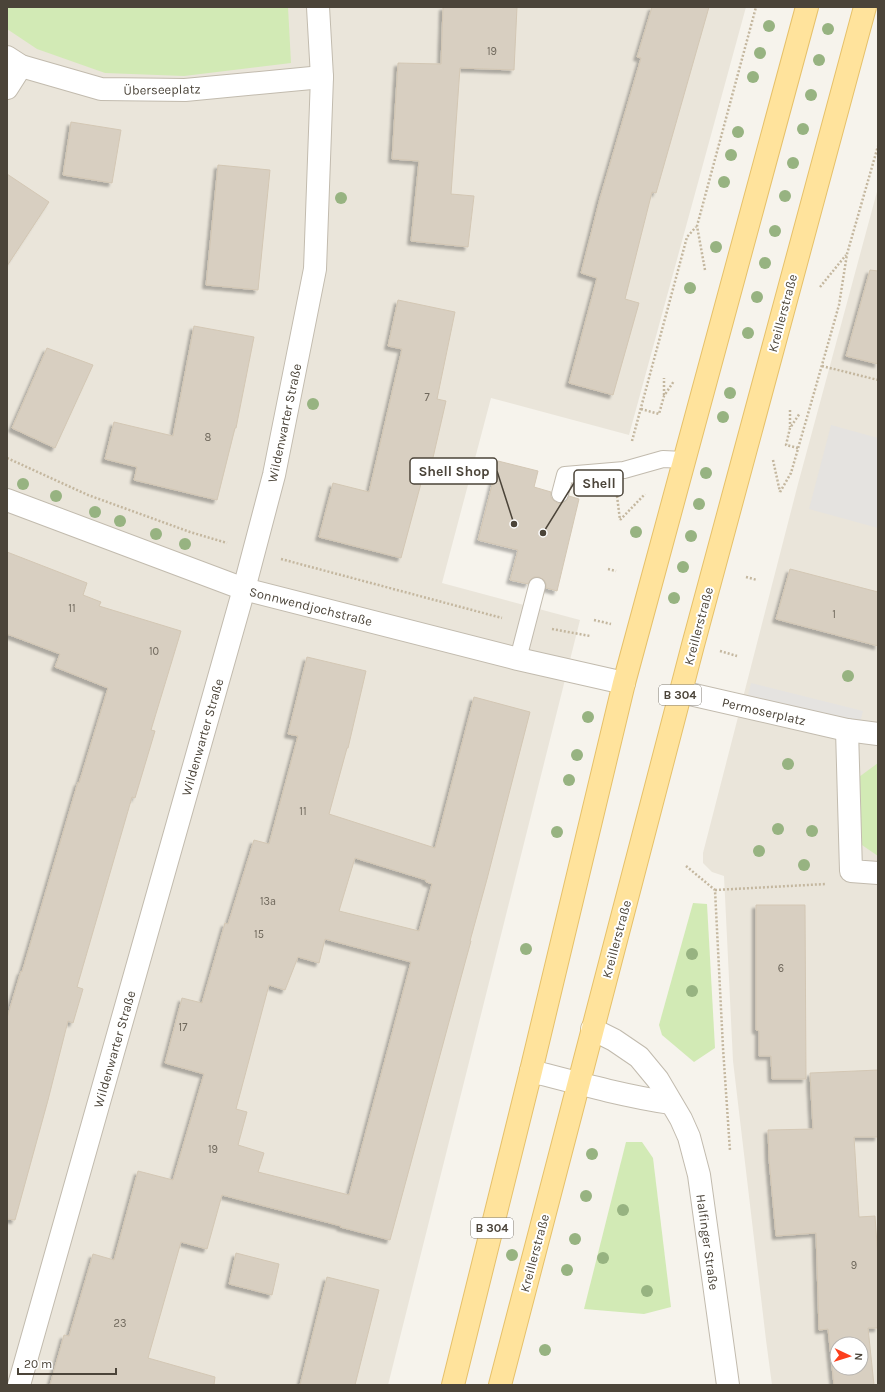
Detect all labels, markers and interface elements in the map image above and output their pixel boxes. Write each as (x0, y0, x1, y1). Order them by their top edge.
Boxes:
house number: 19 (487, 45, 497, 58)
street label: Überseeplatz (123, 80, 201, 98)
street label: Kreillerstraße (765, 272, 800, 354)
street label: Wildenwarter Straße (265, 362, 304, 484)
house number: 7 (424, 391, 430, 404)
house number: 8 (205, 431, 212, 444)
callout: Shell Shop (410, 458, 497, 484)
text: Shell Shop (418, 463, 490, 480)
callout: Shell (574, 470, 623, 496)
text: Shell (582, 475, 616, 492)
street label: Sonnwendjochstraße (248, 584, 374, 629)
street label: Kreillerstraße (681, 585, 716, 667)
house number: 11 (68, 602, 76, 615)
house number: 1 (832, 608, 836, 621)
house number: 10 (149, 645, 159, 658)
street label: Wildenwarter Straße (179, 676, 226, 797)
road number: B 304 (659, 685, 701, 705)
street label: Permoserplatz (721, 695, 807, 728)
house number: 11 (299, 805, 307, 818)
house number: 13a (260, 895, 276, 908)
street label: Kreillerstraße (599, 898, 634, 980)
house number: 15 (254, 928, 264, 941)
house number: 6 (778, 962, 784, 975)
street label: Wildenwarter Straße (91, 988, 138, 1109)
house number: 17 (179, 1021, 187, 1034)
house number: 19 (208, 1143, 218, 1156)
street label: Halfinger Straße (693, 1193, 722, 1291)
street label: Kreillerstraße (517, 1212, 552, 1294)
road number: B 304 (471, 1218, 513, 1238)
house number: 9 (851, 1259, 857, 1272)
house number: 23 (114, 1317, 126, 1330)
north arrow (829, 1336, 869, 1376)
scale bar (18, 1350, 116, 1376)
text: N (852, 1352, 865, 1361)
text: 20 m (24, 1357, 52, 1371)

